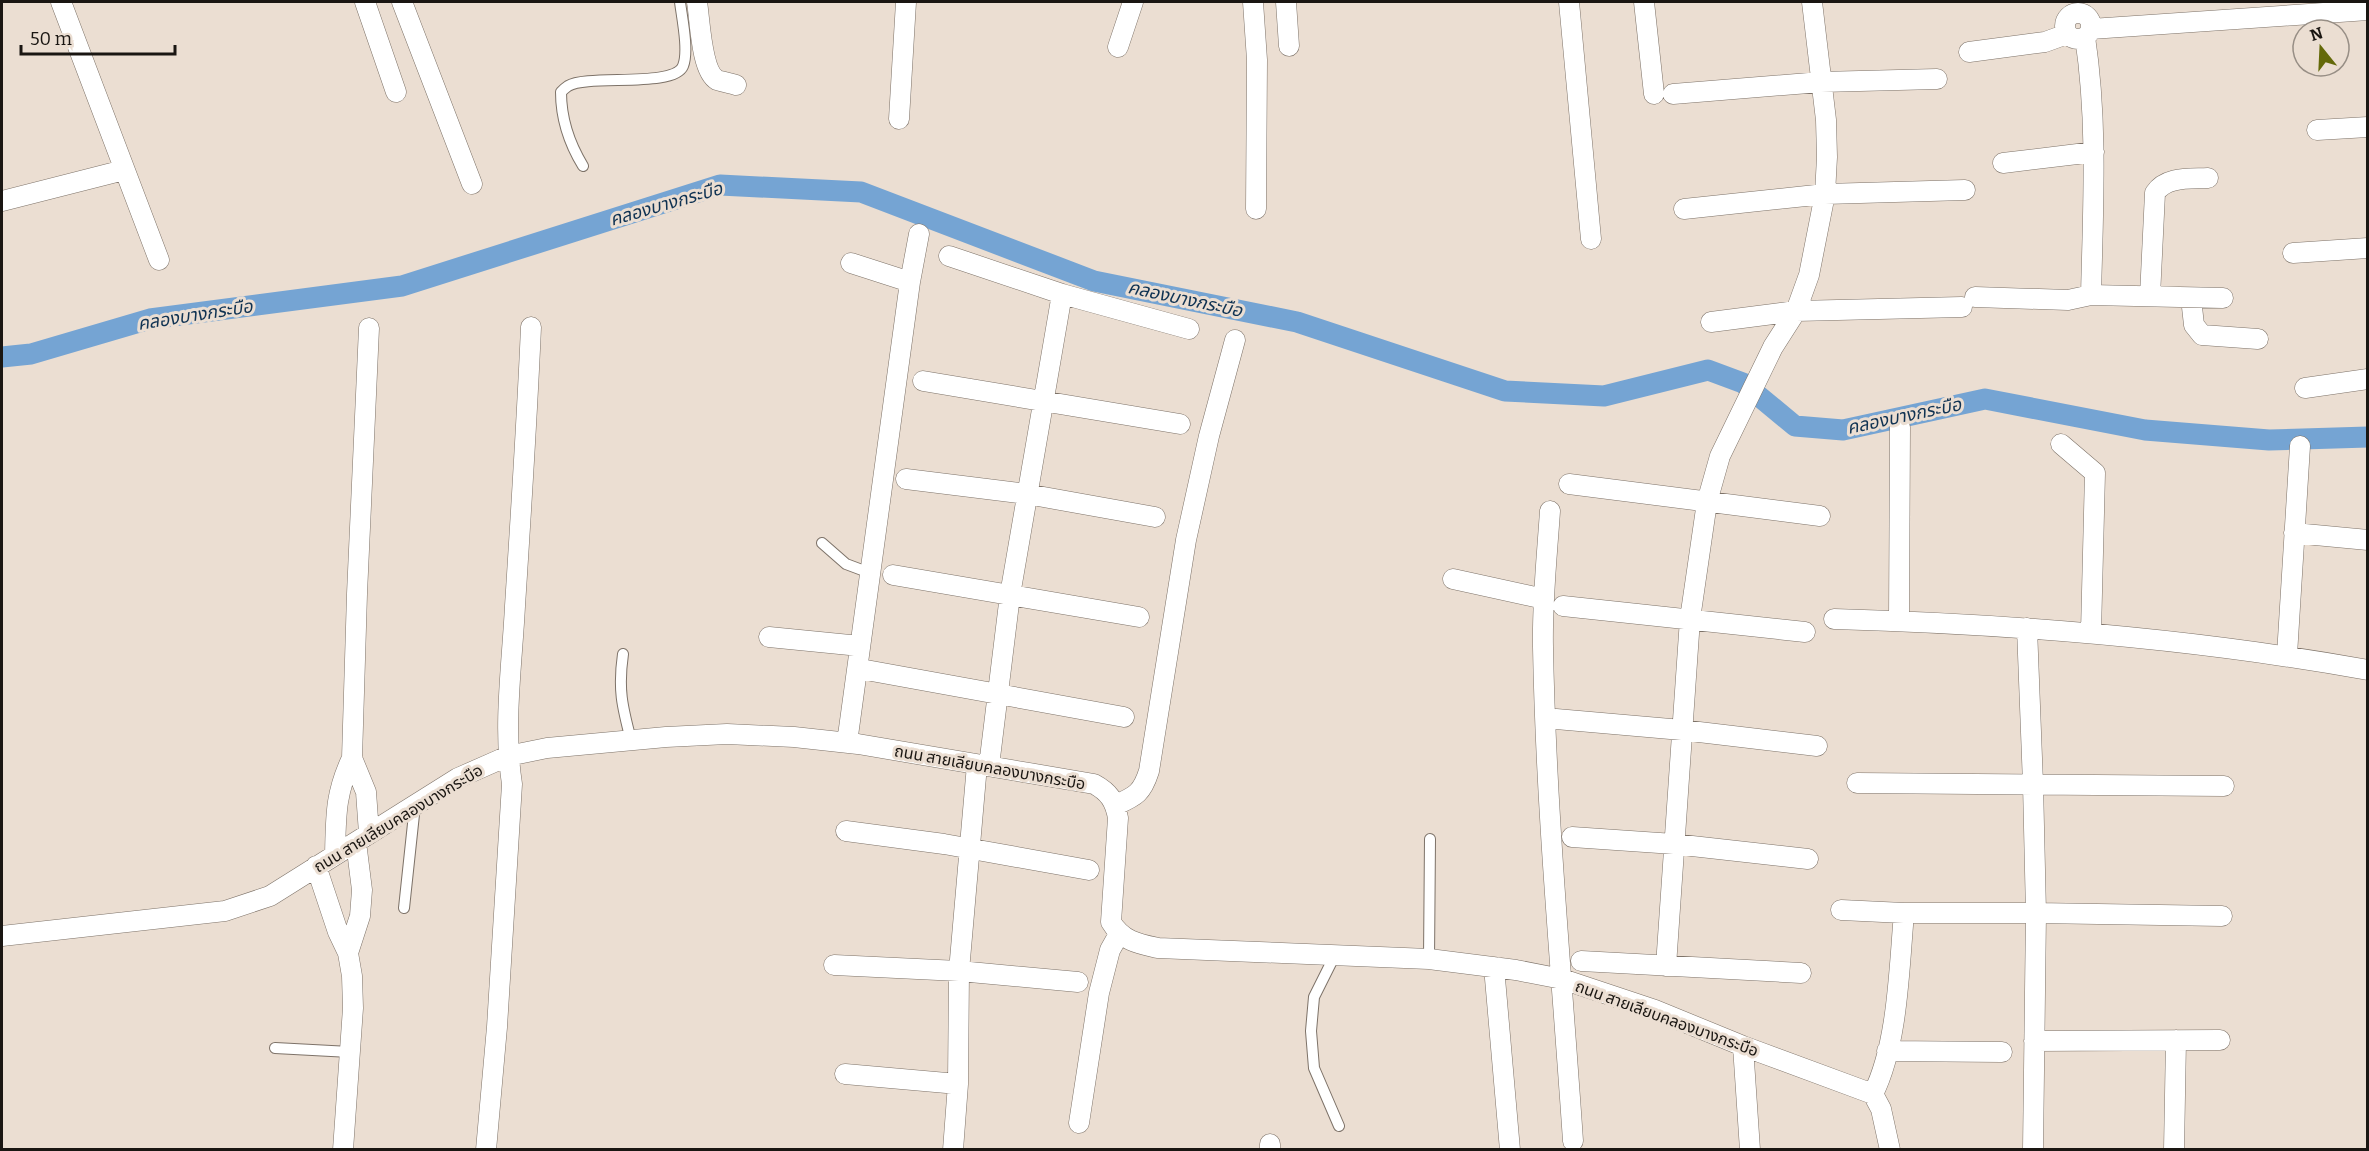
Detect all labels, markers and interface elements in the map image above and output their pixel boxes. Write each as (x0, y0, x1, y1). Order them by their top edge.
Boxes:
scale bar (21, 18, 176, 56)
north arrow (2291, 18, 2351, 78)
text: N (2308, 23, 2325, 45)
text: 50 m (30, 28, 72, 50)
water label: คลองบางกระบือ (607, 177, 725, 231)
water label: คลองบางกระบือ (1126, 276, 1245, 322)
water label: คลองบางกระบือ (136, 295, 255, 335)
water label: คลองบางกระบือ (1845, 393, 1964, 439)
street label: ถนน สายเลียบคลองบางกระบือ (893, 741, 1087, 794)
street label: ถนน สายเลียบคลองบางกระบือ (310, 760, 486, 876)
street label: ถนน สายเลียบคลองบางกระบือ (1573, 976, 1761, 1061)

